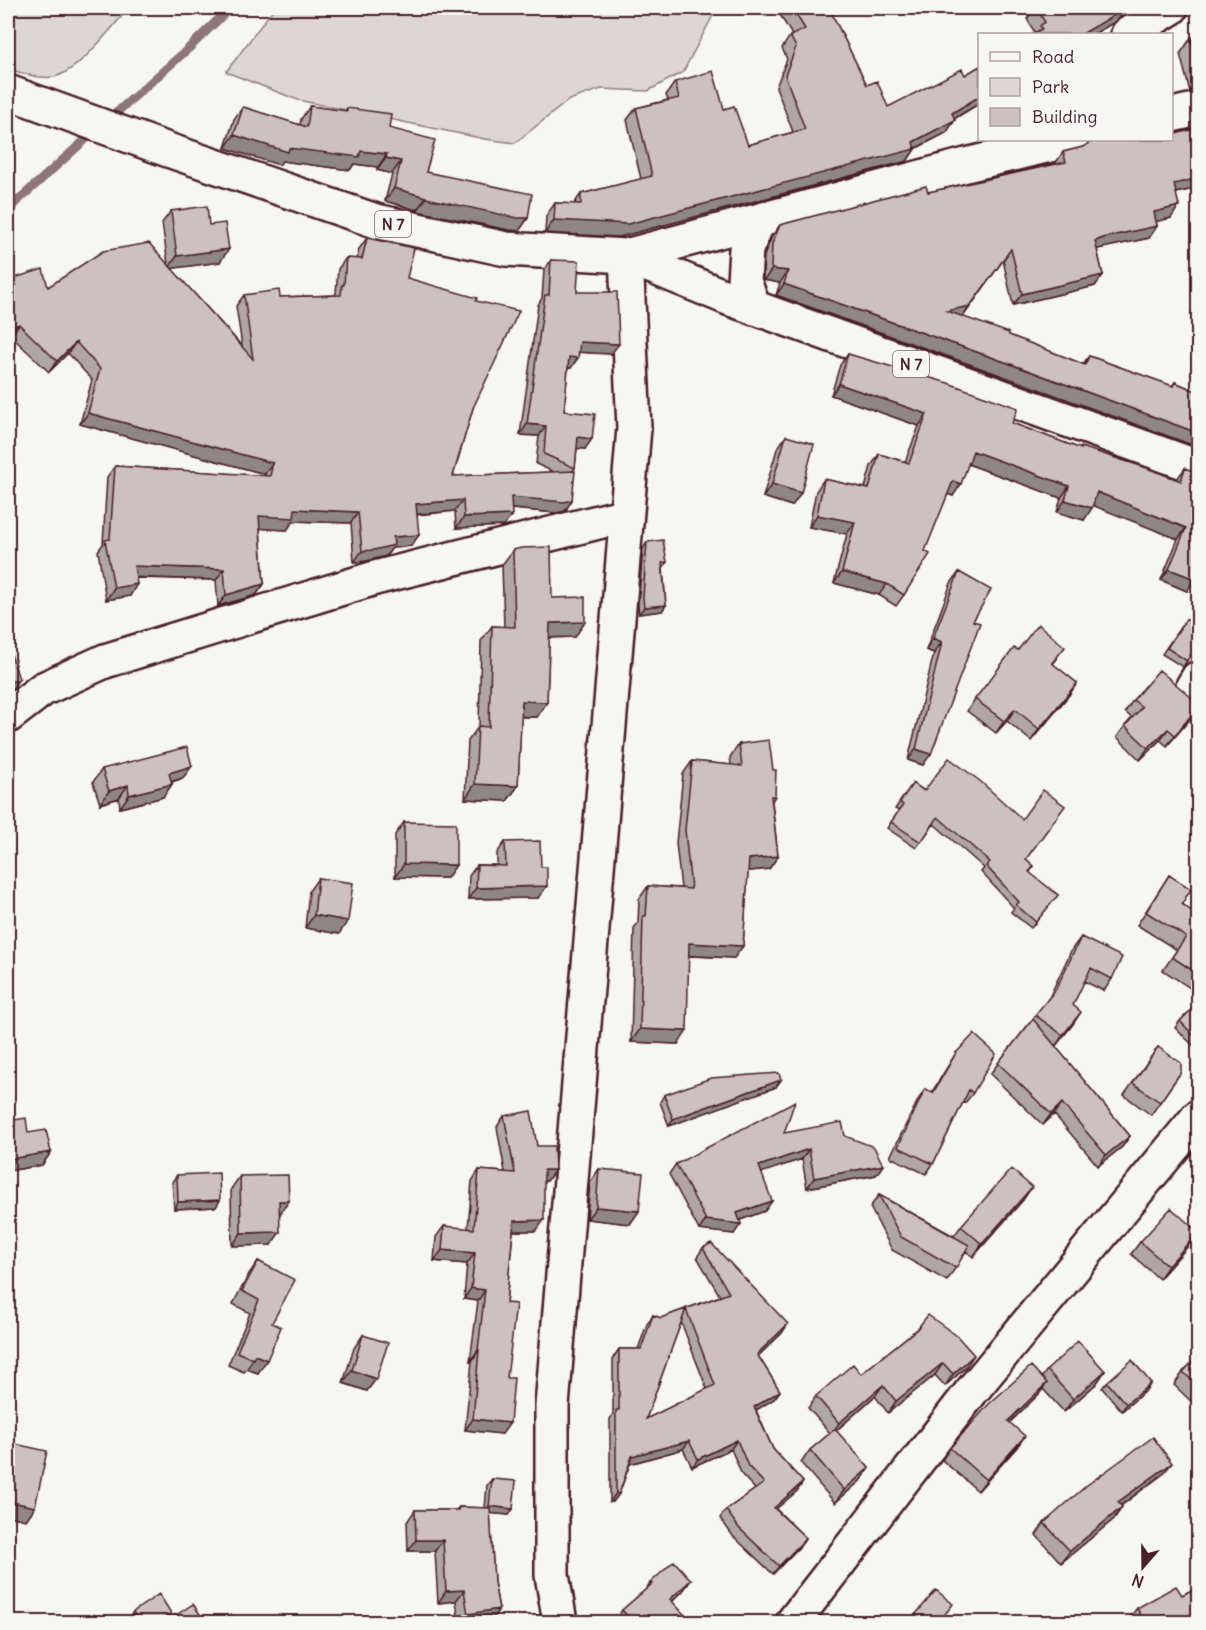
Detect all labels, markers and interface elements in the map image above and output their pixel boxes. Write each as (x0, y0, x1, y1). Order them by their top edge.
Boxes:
legend (978, 33, 1173, 141)
text: Road (1032, 45, 1075, 68)
text: Park (1032, 75, 1069, 98)
text: Building (1032, 105, 1097, 128)
road number: N 7 (375, 211, 411, 237)
road number: N 7 (893, 351, 929, 377)
north arrow (1113, 1537, 1173, 1597)
text: N (1129, 1570, 1146, 1592)

